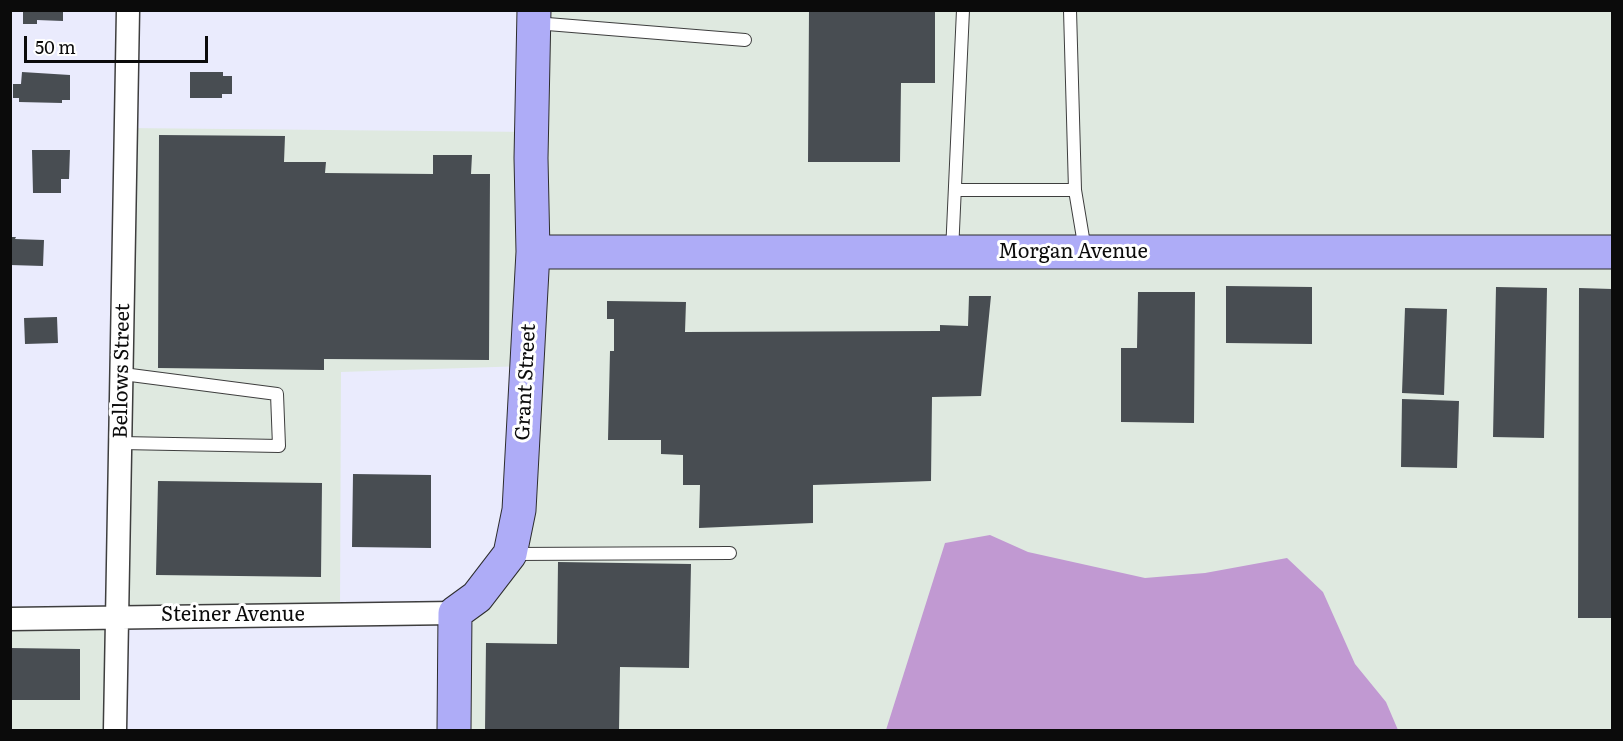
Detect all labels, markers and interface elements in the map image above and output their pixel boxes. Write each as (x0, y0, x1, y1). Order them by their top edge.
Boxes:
scale bar (27, 24, 212, 62)
text: 50 m (35, 33, 76, 60)
street label: Morgan Avenue (998, 240, 1148, 264)
street label: Bellows Street (109, 303, 135, 439)
street label: Grant Street (511, 323, 541, 441)
street label: Steiner Avenue (161, 603, 305, 627)

